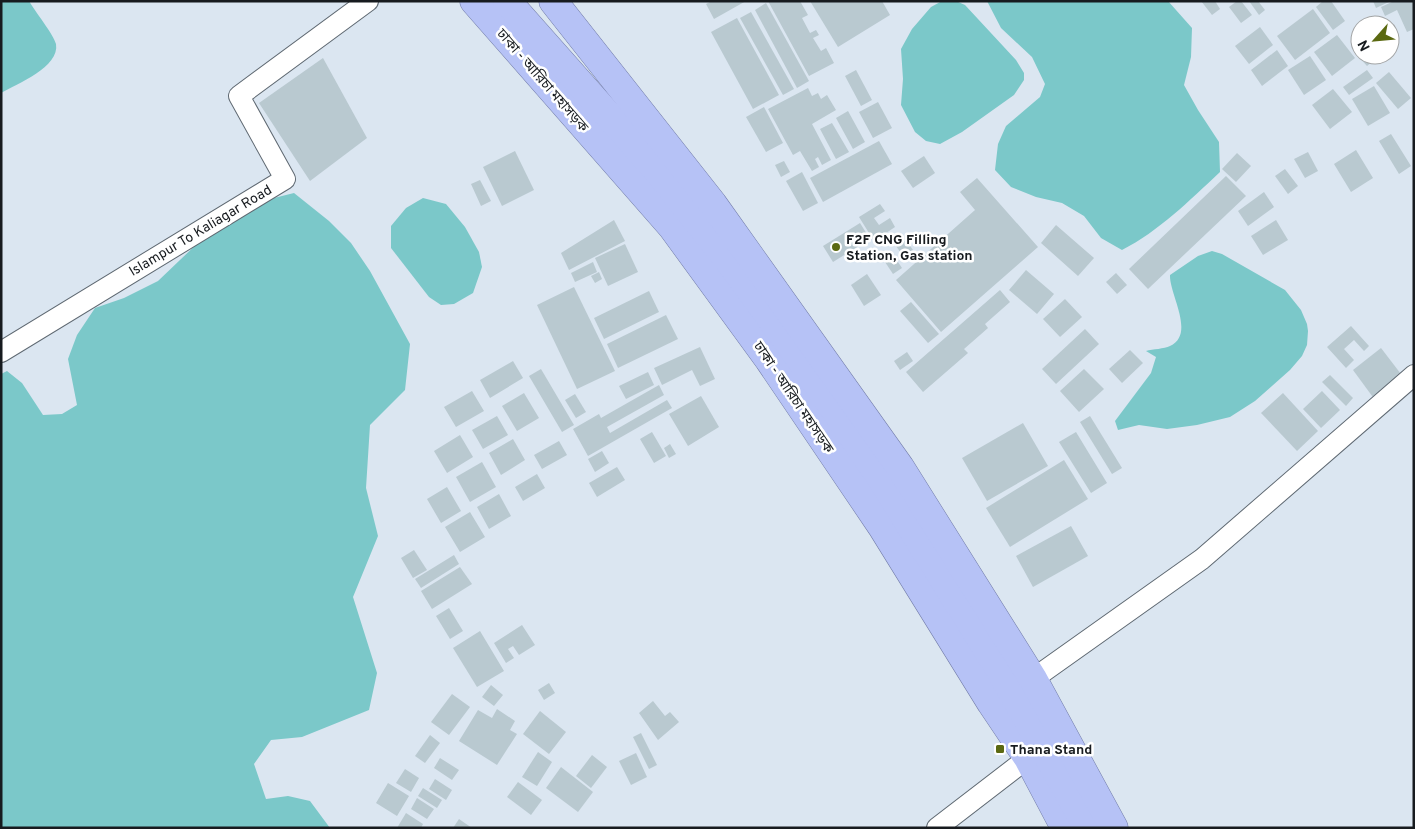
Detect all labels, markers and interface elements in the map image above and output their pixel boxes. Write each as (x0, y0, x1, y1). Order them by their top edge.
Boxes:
north arrow (1350, 15, 1400, 65)
street label: ঢাকা - আরিচা মহাসড়ক (492, 24, 593, 137)
text: N (1355, 37, 1375, 54)
street label: Islampur To Kaliagar Road (126, 182, 275, 281)
place label: F2F CNG Filling Station, Gas station (846, 232, 973, 265)
marker: F2F CNG Filling Station, Gas station (830, 241, 842, 253)
street label: ঢাকা - আরিচা মহাসড়ক (748, 337, 838, 458)
place label: Thana Stand (1010, 742, 1092, 759)
marker: Thana Stand (994, 743, 1006, 755)

